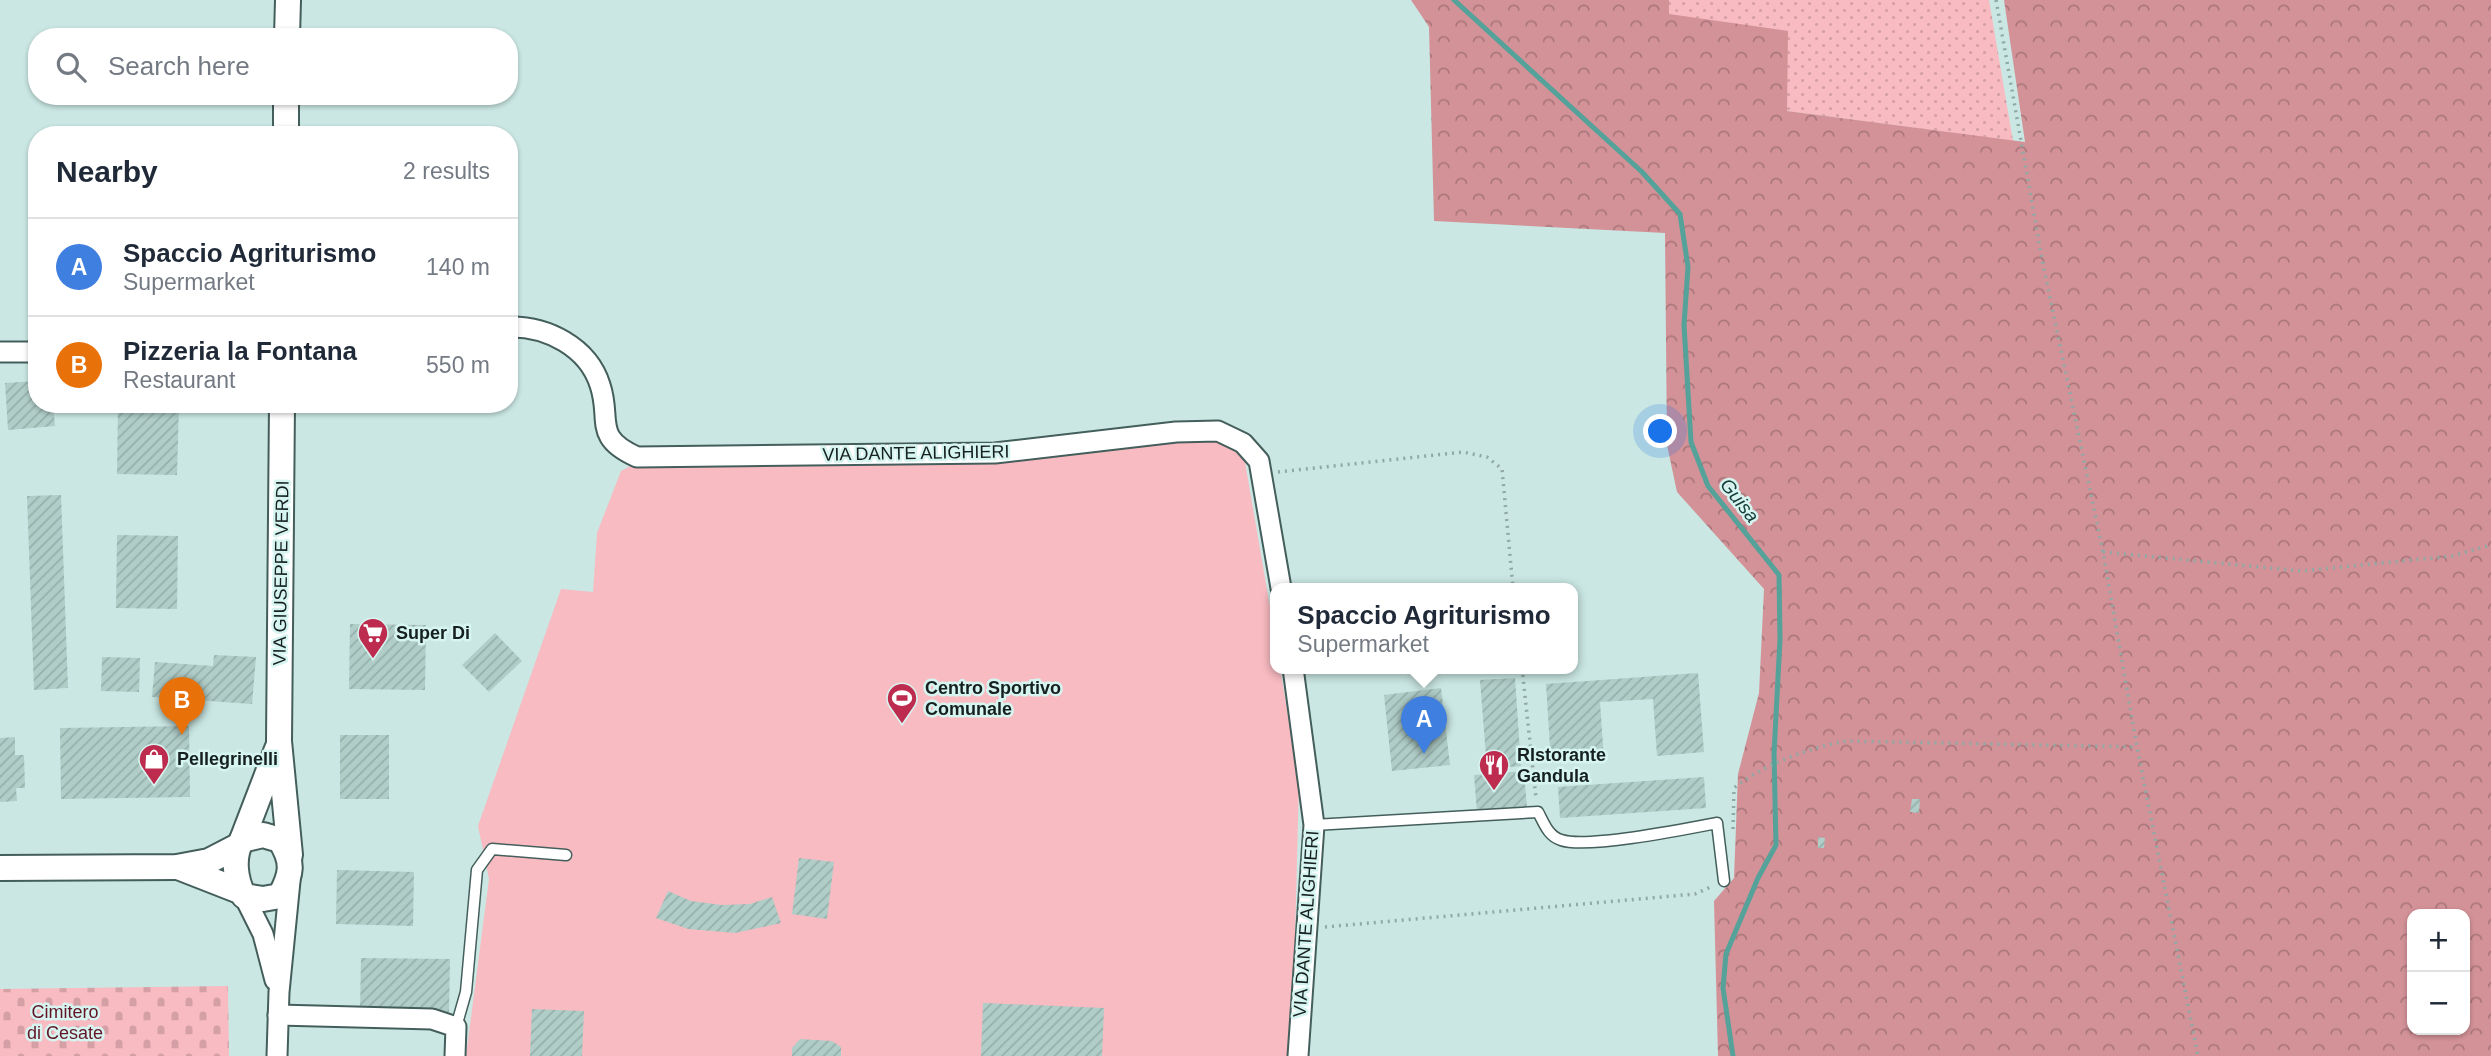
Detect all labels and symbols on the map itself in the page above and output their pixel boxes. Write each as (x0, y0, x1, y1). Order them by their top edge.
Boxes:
your location (1643, 414, 1677, 448)
street label: VIA DANTE ALIGHIERI (822, 441, 1010, 465)
water label: Guisa (1716, 474, 1763, 526)
street label: VIA GIUSEPPE VERDI (269, 480, 293, 666)
supermarket icon: Super Di (356, 616, 390, 660)
place label: Super Di (396, 623, 470, 643)
pin: B (159, 677, 205, 735)
place label: Centro Sportivo Comunale (925, 678, 1061, 719)
sports icon: Centro Sportivo Comunale (885, 681, 919, 725)
pin: A (1401, 696, 1447, 754)
shop icon: Pellegrinelli (137, 742, 171, 786)
place label: RIstorante Gandula (1517, 745, 1606, 786)
restaurant icon: RIstorante Gandula (1477, 748, 1511, 792)
place label: Pellegrinelli (177, 749, 278, 769)
street label: VIA DANTE ALIGHIERI (1289, 830, 1323, 1018)
park label: Cimitero di Cesate (27, 1002, 103, 1043)

